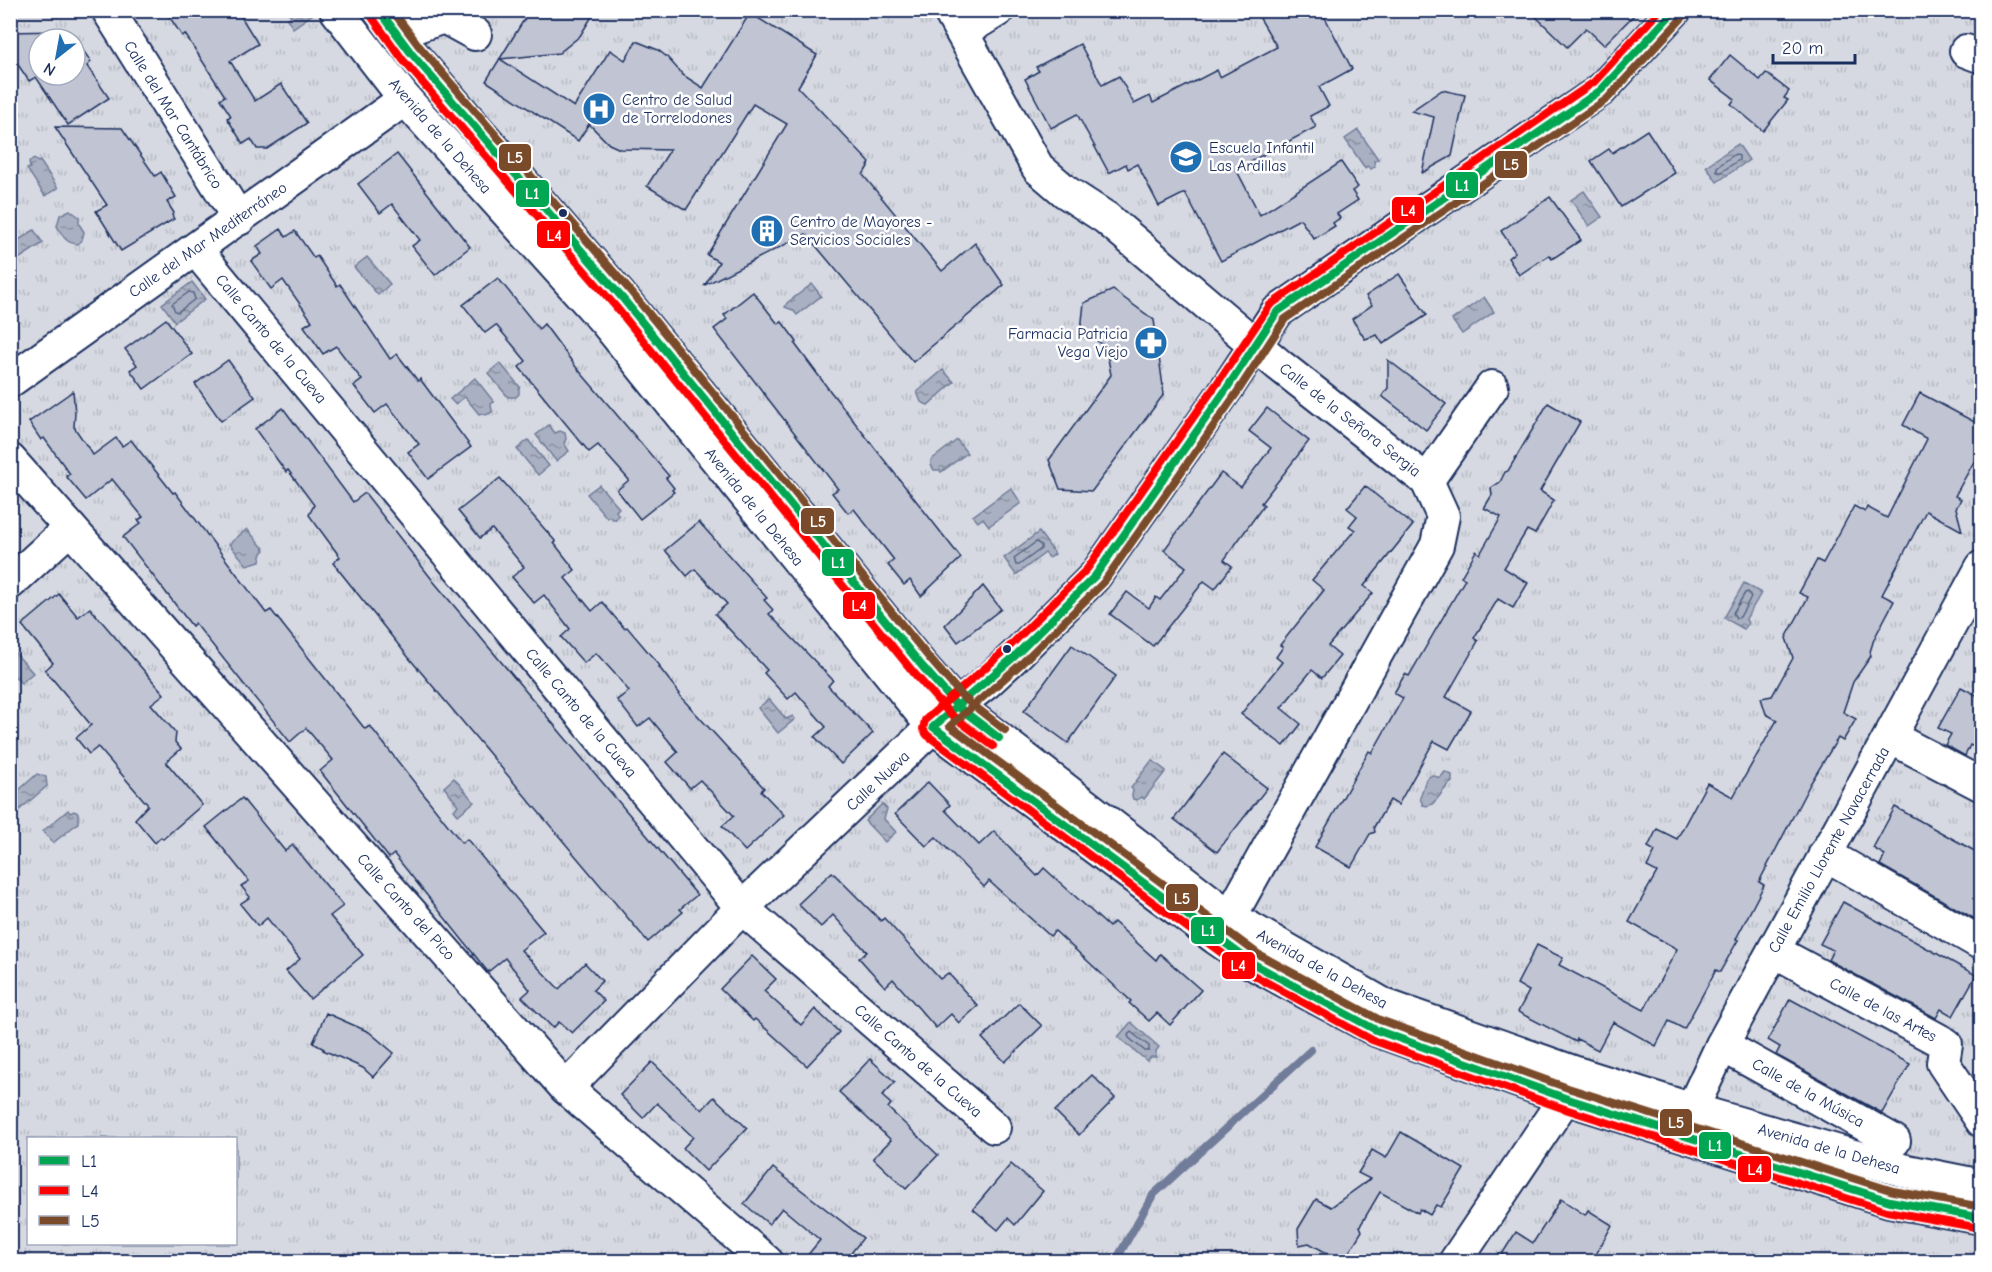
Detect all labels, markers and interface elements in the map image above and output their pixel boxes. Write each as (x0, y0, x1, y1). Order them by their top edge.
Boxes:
north arrow (27, 27, 87, 87)
scale bar (1773, 27, 1856, 65)
street label: Calle del Mar Cantábrico (120, 38, 226, 192)
text: 20 m (1782, 38, 1823, 59)
text: N (41, 59, 59, 79)
street label: Avenida de la Dehesa (385, 75, 495, 197)
hospital icon: Centro de Salud de Torrelodones (581, 91, 617, 127)
place label: Centro de Salud de Torrelodones (622, 91, 732, 127)
school or university icon: Escuela Infantil Las Ardillas (1168, 139, 1204, 175)
place label: Escuela Infantil Las Ardillas (1209, 139, 1314, 175)
line badge: L5 (498, 143, 532, 172)
text: L5 (507, 149, 523, 167)
line badge: L5 (1494, 150, 1528, 179)
text: L5 (1503, 156, 1519, 174)
line badge: L1 (1445, 171, 1479, 199)
text: L1 (1455, 177, 1469, 195)
street label: Calle del Mar Mediterráneo (126, 179, 290, 301)
line badge: L1 (515, 179, 550, 208)
text: L1 (525, 185, 539, 203)
line badge: L4 (1391, 196, 1425, 224)
text: L4 (1400, 202, 1416, 220)
unlabelled marker (557, 207, 569, 219)
building icon: Centro de Mayores - Servicios Sociales (749, 213, 785, 249)
place label: Centro de Mayores - Servicios Sociales (790, 213, 933, 249)
line badge: L4 (536, 220, 571, 249)
text: L4 (546, 227, 562, 245)
street label: Calle Canto de la Cueva (212, 271, 330, 407)
place label: Farmacia Patricia Vega Viejo (1008, 325, 1128, 361)
pharmacy icon: Farmacia Patricia Vega Viejo (1133, 325, 1169, 361)
street label: Calle de la Señora Sergia (1276, 359, 1424, 481)
street label: Avenida de la Dehesa (701, 444, 807, 570)
line badge: L5 (800, 507, 835, 535)
text: L5 (810, 513, 826, 531)
line badge: L1 (821, 548, 855, 577)
text: L1 (831, 554, 845, 572)
line badge: L4 (842, 591, 876, 620)
text: L4 (851, 597, 867, 615)
unlabelled marker (1001, 643, 1013, 655)
street label: Calle Canto de la Cueva (522, 645, 640, 781)
street label: Calle Emilio Llorente Navacerrada (1765, 744, 1893, 956)
street label: Calle Nueva (843, 747, 913, 815)
street label: Calle Canto del Pico (353, 850, 459, 964)
line badge: L5 (1165, 883, 1199, 912)
text: L5 (1174, 890, 1190, 908)
line badge: L1 (1190, 916, 1225, 945)
text: L1 (1201, 922, 1215, 940)
street label: Avenida de la Dehesa (1253, 926, 1391, 1012)
line badge: L4 (1221, 951, 1256, 980)
text: L4 (1230, 957, 1246, 975)
street label: Calle de las Artes (1826, 974, 1940, 1046)
street label: Calle Canto de la Cueva (851, 1001, 985, 1121)
street label: Calle de la Música (1749, 1055, 1867, 1131)
line badge: L5 (1659, 1108, 1693, 1137)
text: L5 (1668, 1114, 1684, 1132)
street label: Avenida de la Dehesa (1756, 1120, 1902, 1178)
line badge: L1 (1698, 1131, 1732, 1160)
legend (27, 1137, 237, 1245)
text: L1 (1708, 1137, 1722, 1155)
text: L1 (81, 1151, 97, 1172)
line badge: L4 (1737, 1155, 1772, 1183)
text: L4 (1747, 1161, 1763, 1179)
text: L4 (81, 1181, 99, 1202)
text: L5 (81, 1211, 100, 1232)

